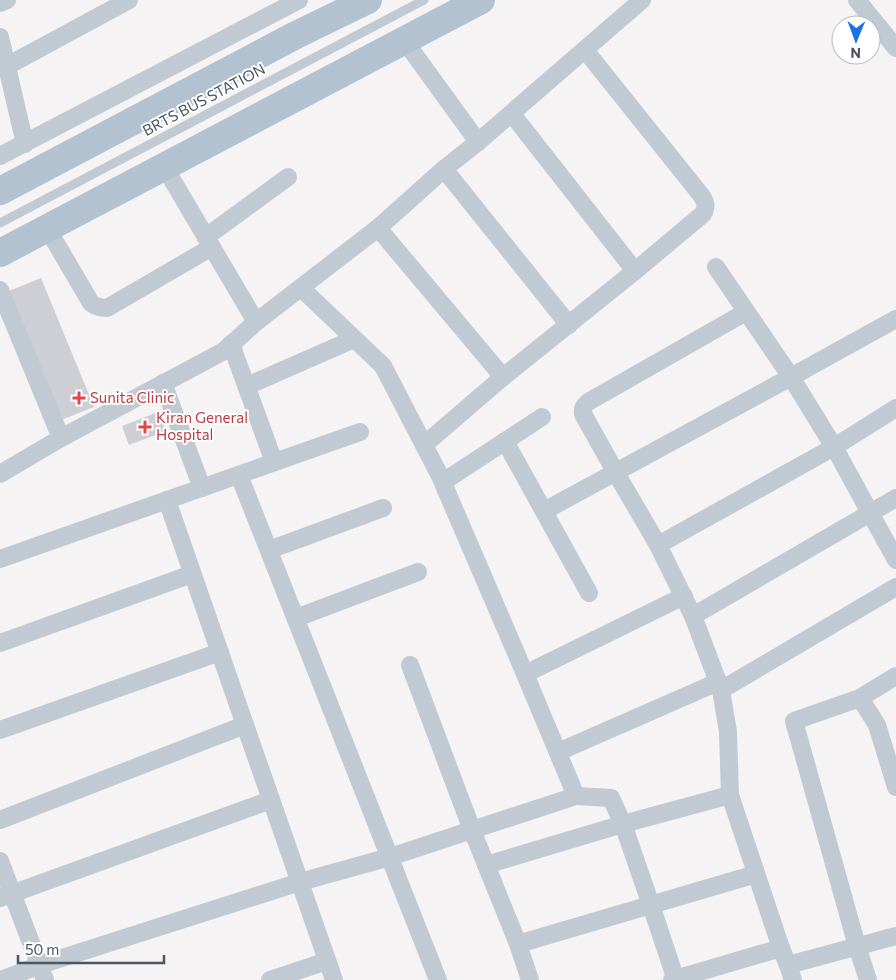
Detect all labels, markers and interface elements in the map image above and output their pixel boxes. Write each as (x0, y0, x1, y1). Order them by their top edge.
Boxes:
north arrow (831, 15, 881, 65)
text: N (850, 45, 861, 62)
street label: BRTS BUS STATION (139, 59, 268, 139)
place label: Sunita Clinic (90, 388, 174, 406)
marker: Sunita Clinic (72, 391, 86, 405)
place label: Kiran General Hospital (156, 408, 248, 443)
marker: Kiran General Hospital (138, 420, 152, 434)
scale bar (18, 932, 164, 964)
text: 50 m (25, 940, 59, 958)

